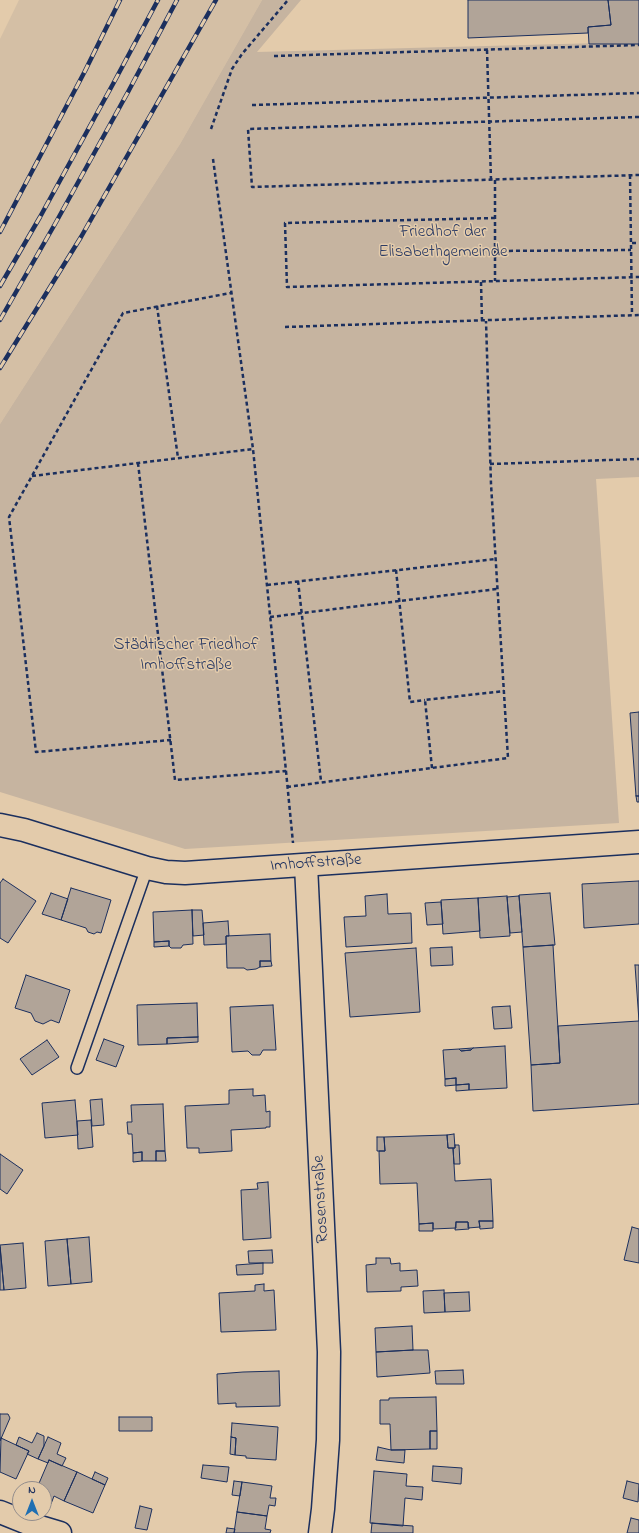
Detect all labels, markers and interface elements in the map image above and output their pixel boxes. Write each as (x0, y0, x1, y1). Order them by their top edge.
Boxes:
park label: Friedhof der Elisabethgemeinde (378, 223, 508, 263)
park label: Städtischer Friedhof Imhoffstraße (114, 636, 258, 676)
street label: Imhoffstraße (270, 851, 362, 877)
street label: Rosenstraße (310, 1154, 334, 1244)
north arrow (12, 1481, 52, 1521)
text: N (28, 1482, 36, 1498)

